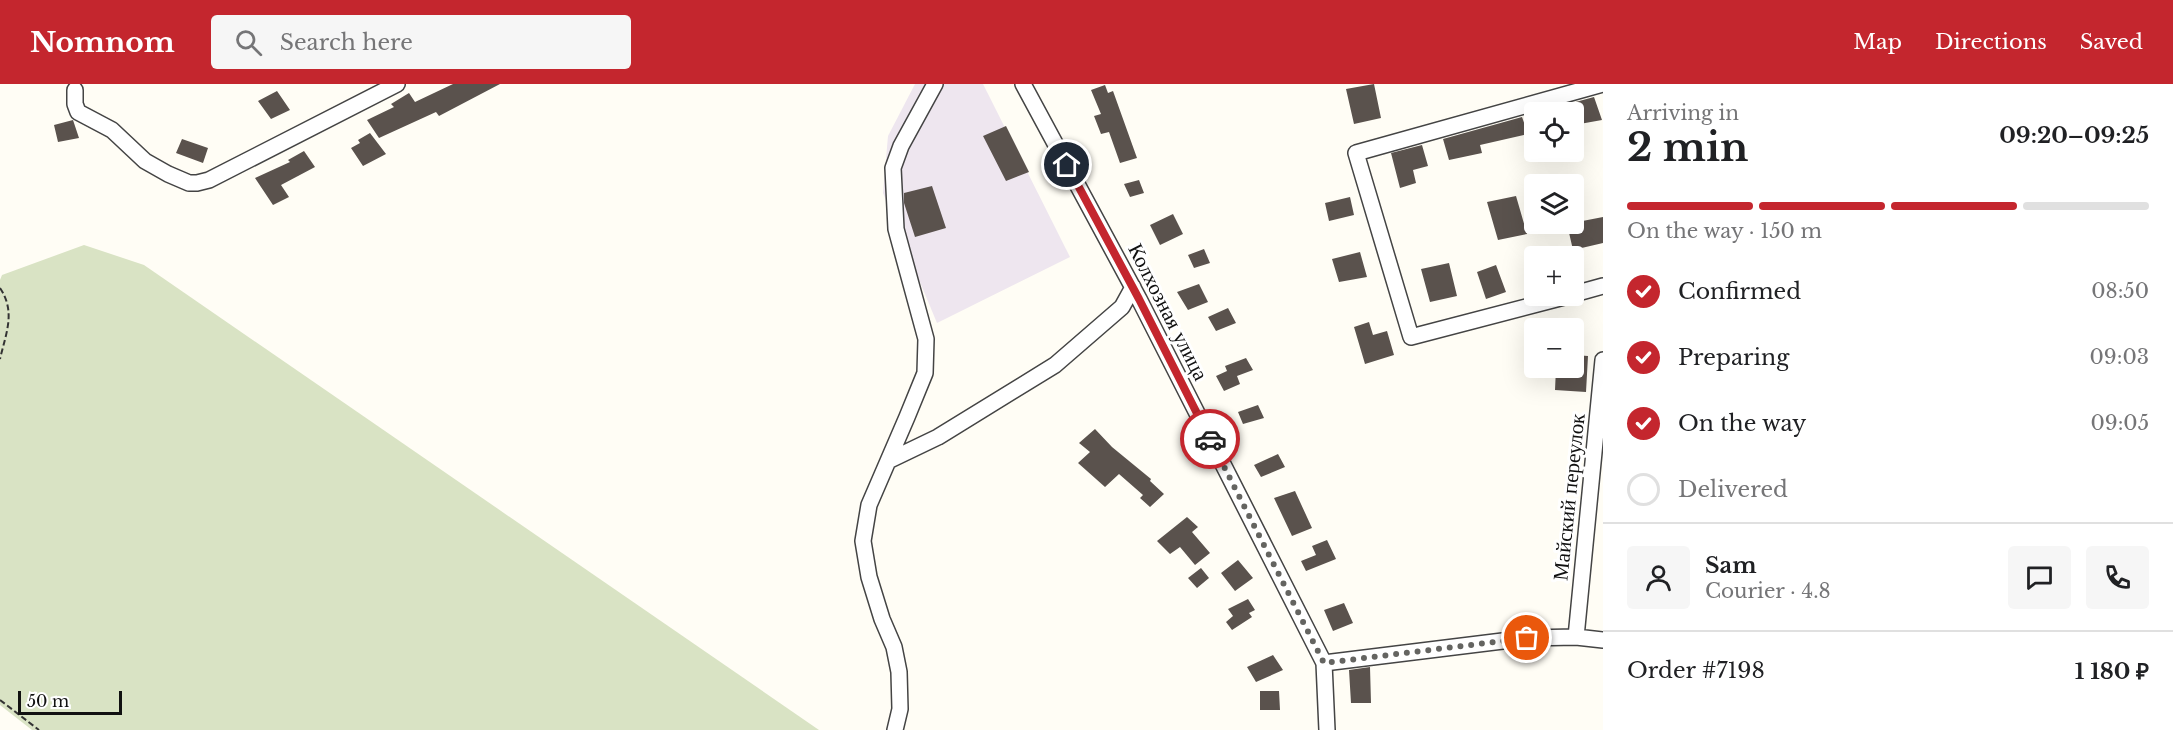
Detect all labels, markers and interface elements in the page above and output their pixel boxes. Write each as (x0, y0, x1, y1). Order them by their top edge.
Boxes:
search box (211, 15, 631, 69)
text: Nomnom (30, 25, 175, 60)
icon: search (232, 26, 265, 59)
text: Search here (280, 29, 413, 56)
text: Map (1853, 29, 1902, 55)
text: Directions (1935, 29, 2047, 55)
text: Saved (2080, 29, 2143, 55)
text: Arriving in (1627, 101, 1739, 125)
map controls (1524, 102, 1584, 378)
button: locate (1524, 102, 1584, 162)
text: 09:20–09:25 (1999, 122, 2149, 149)
text: 2 min (1627, 123, 1748, 172)
pin (1041, 139, 1092, 190)
icon: home (1050, 148, 1083, 181)
button: layers (1524, 174, 1584, 234)
text: On the way · 150 m (1627, 219, 1822, 243)
street label: Колхозная улица (1122, 239, 1214, 385)
button: + (1524, 246, 1584, 306)
icon: check (1627, 275, 1660, 308)
text: Confirmed (1678, 278, 1801, 305)
text: 08:50 (2091, 279, 2149, 303)
button: − (1524, 318, 1584, 378)
icon: check (1627, 341, 1660, 374)
text: Preparing (1678, 344, 1789, 371)
text: 09:03 (2090, 345, 2149, 369)
icon: check (1627, 407, 1660, 440)
courier (1180, 409, 1240, 469)
text: On the way (1678, 410, 1806, 437)
street label: Майский переулок (1547, 411, 1591, 582)
text: 09:05 (2091, 411, 2149, 435)
icon: car (1194, 423, 1227, 456)
text: Delivered (1678, 476, 1788, 503)
button: person (1627, 546, 1690, 609)
button: chat (2008, 546, 2071, 609)
button: phone (2086, 546, 2149, 609)
text: Sam (1705, 552, 1757, 579)
text: Courier · 4.8 (1705, 579, 1831, 603)
pin (1501, 612, 1552, 663)
icon: bag (1510, 621, 1543, 654)
text: Order #7198 (1627, 657, 1765, 684)
text: 1 180 ₽ (2075, 658, 2149, 685)
scale bar (18, 688, 122, 716)
text: 50 m (27, 691, 69, 711)

